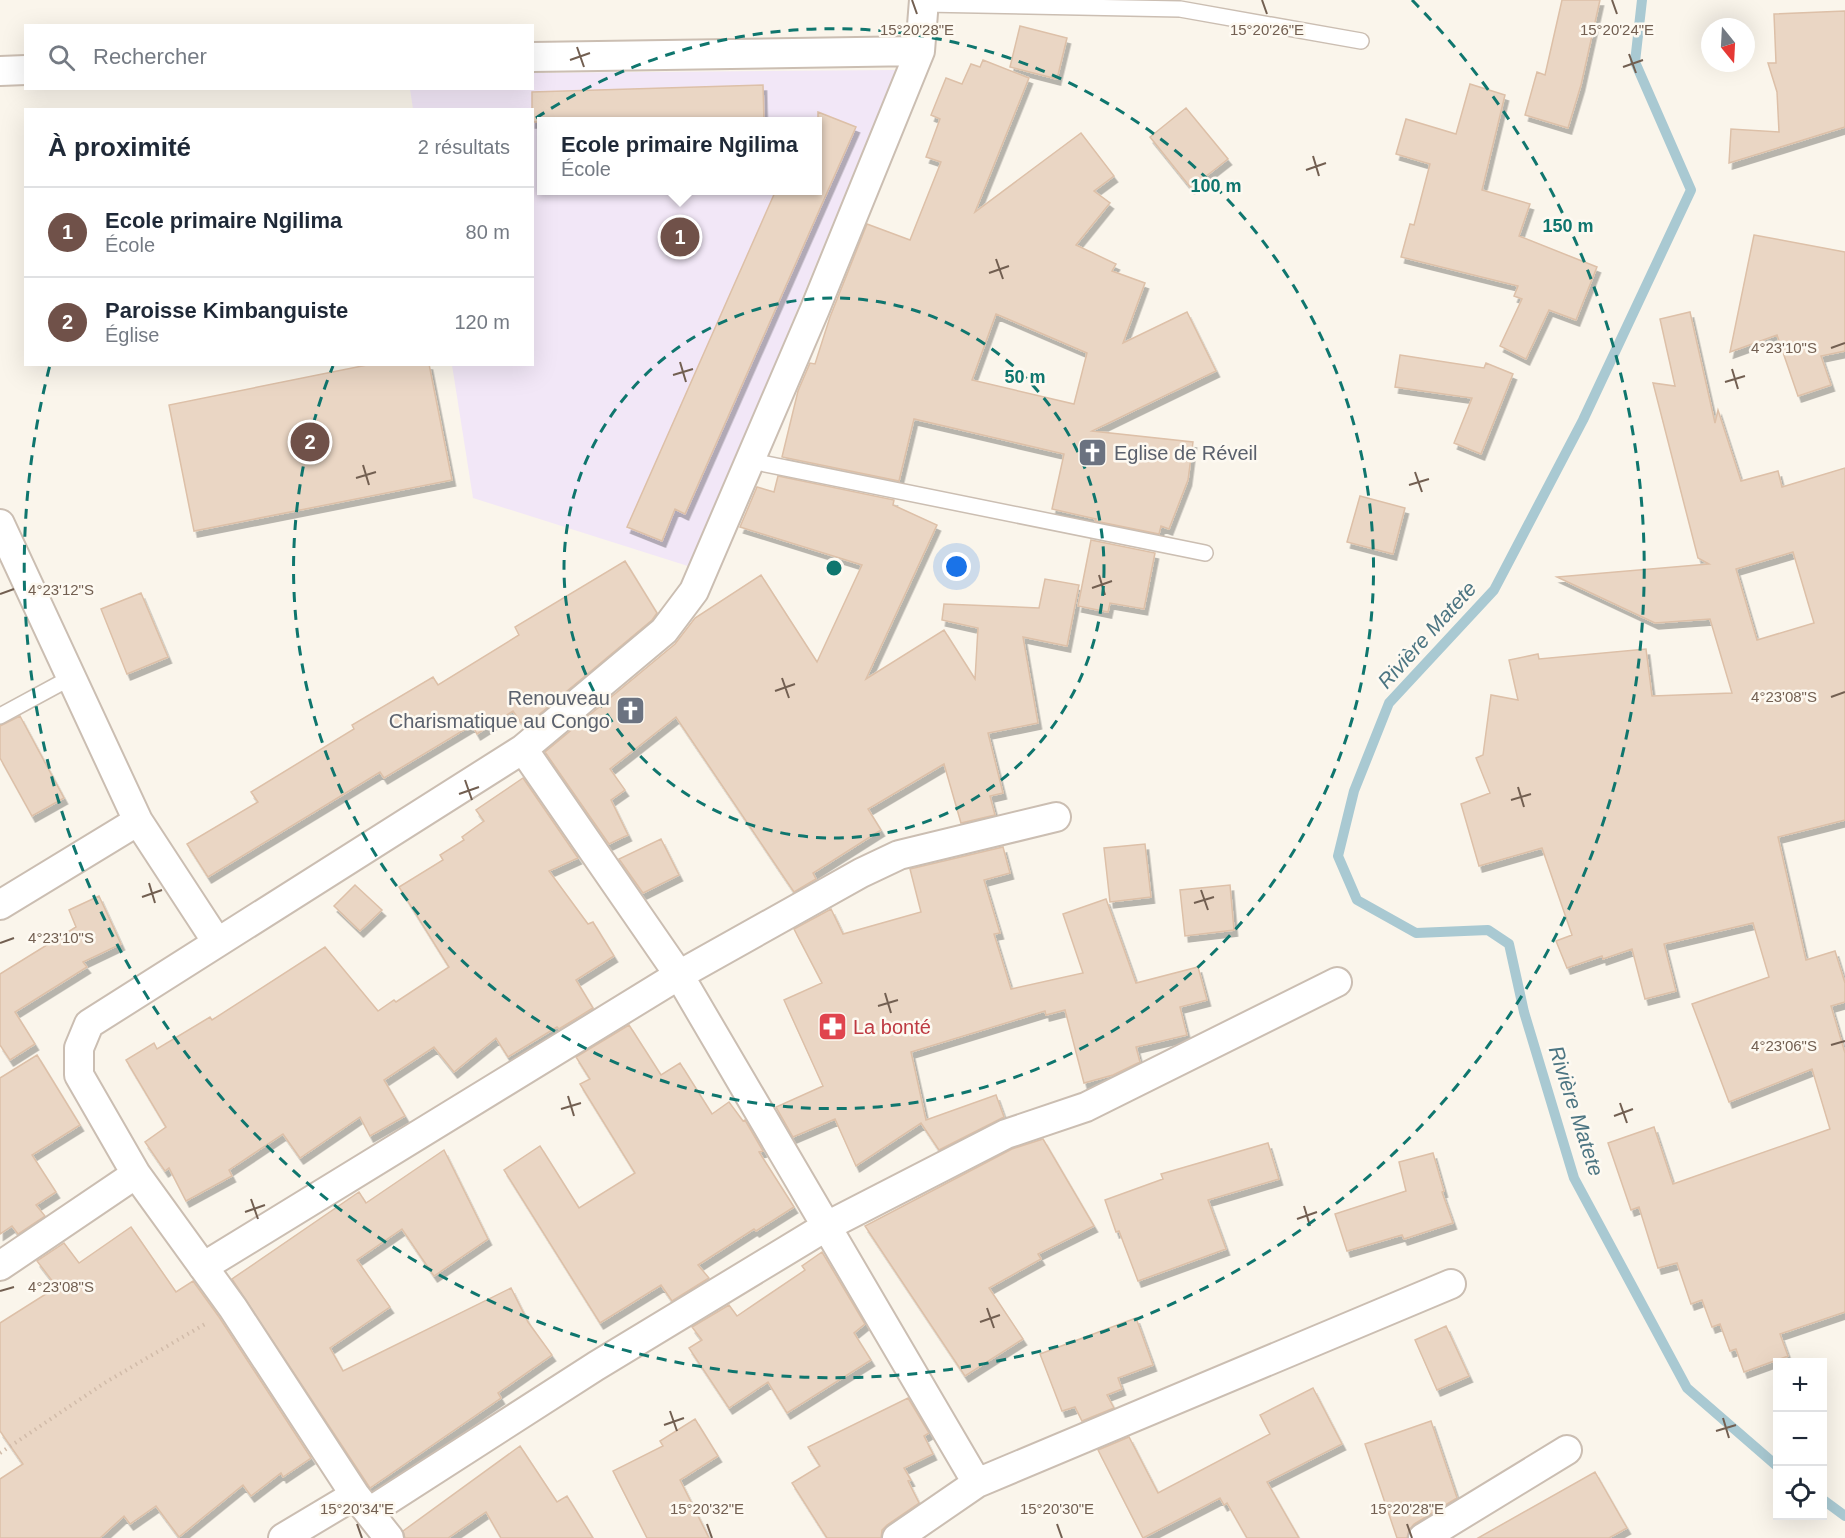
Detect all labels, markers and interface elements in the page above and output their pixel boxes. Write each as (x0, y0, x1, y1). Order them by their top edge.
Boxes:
north arrow (1701, 18, 1755, 72)
text: 15°20'28"E (880, 21, 954, 38)
text: 15°20'26"E (1230, 21, 1304, 38)
text: 15°20'24"E (1580, 21, 1654, 38)
search box (24, 24, 534, 90)
icon: search (45, 41, 78, 74)
text: Rechercher (93, 44, 207, 69)
popup (537, 117, 822, 195)
text: À proximité (48, 132, 191, 162)
text: Ecole primaire Ngilima (561, 132, 798, 157)
text: 2 résultats (418, 136, 510, 158)
text: École (561, 158, 611, 180)
text: 100 m (1190, 176, 1242, 196)
text: Ecole primaire Ngilima (105, 208, 342, 233)
pin: 1 (660, 214, 700, 260)
text: 150 m (1542, 216, 1594, 236)
text: 1 (62, 221, 73, 243)
text: 80 m (466, 221, 510, 243)
text: École (105, 234, 155, 256)
text: Paroisse Kimbanguiste (105, 298, 348, 323)
text: 2 (62, 311, 73, 333)
text: 120 m (454, 311, 510, 333)
text: Église (105, 324, 159, 346)
text: 4°23'10"S (1751, 339, 1817, 356)
text: 50 m (1004, 367, 1046, 387)
pin: 2 (290, 420, 330, 464)
church icon: Eglise de Réveil (1077, 437, 1109, 469)
place label: Eglise de Réveil (1114, 442, 1257, 464)
your location (942, 552, 971, 581)
centre of rings (824, 558, 844, 578)
water label: Rivière Matete (1373, 577, 1480, 693)
text: 4°23'12"S (28, 581, 94, 598)
place label: Renouveau Charismatique au Congo (389, 687, 610, 732)
text: 4°23'08"S (1751, 688, 1817, 705)
church icon: Renouveau Charismatique au Congo (615, 694, 647, 726)
text: 4°23'10"S (28, 929, 94, 946)
pharmacy icon: La bonté (816, 1011, 848, 1043)
place label: La bonté (853, 1016, 931, 1038)
text: 4°23'06"S (1751, 1037, 1817, 1054)
water label: Rivière Matete (1545, 1043, 1608, 1179)
text: 4°23'08"S (28, 1278, 94, 1295)
map controls (1773, 1358, 1827, 1520)
button: + (1773, 1358, 1827, 1412)
button: − (1773, 1412, 1827, 1466)
button: locate (1773, 1466, 1827, 1520)
text: 15°20'34"E (320, 1500, 394, 1517)
text: 15°20'32"E (670, 1500, 744, 1517)
text: 15°20'30"E (1020, 1500, 1094, 1517)
text: 15°20'28"E (1370, 1500, 1444, 1517)

